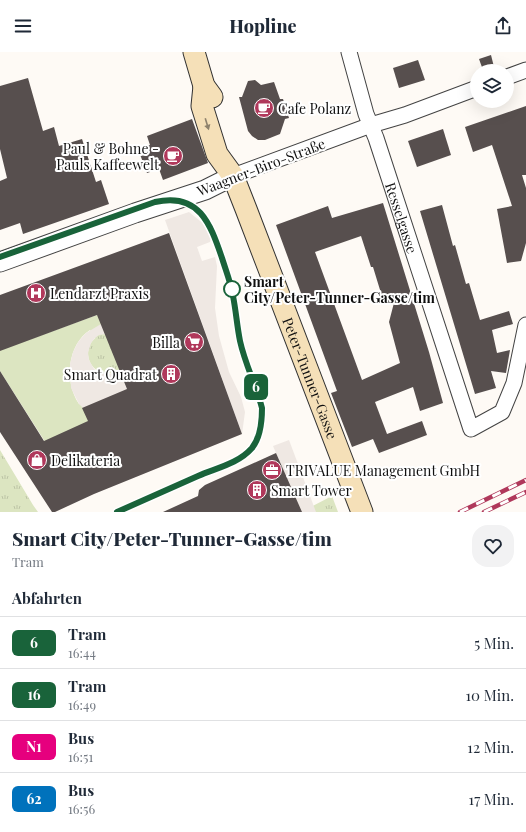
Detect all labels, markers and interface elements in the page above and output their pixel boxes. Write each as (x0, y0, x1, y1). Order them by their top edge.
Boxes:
text: Hopline (229, 14, 297, 38)
icon: menu (12, 15, 34, 37)
icon: share (492, 15, 514, 37)
map controls (470, 64, 514, 108)
button: layers (470, 64, 514, 108)
cafe icon: Cafe Polanz (253, 97, 275, 119)
place label: Cafe Polanz (278, 99, 351, 118)
one-way arrow (204, 118, 210, 130)
street label: Waagner-Biro-Straße (193, 134, 328, 201)
place label: Paul & Bohne - Pauls Kaffeewelt (56, 139, 160, 174)
cafe icon: Paul & Bohne - Pauls Kaffeewelt (162, 145, 184, 167)
street label: Resselgasse (382, 180, 422, 256)
place label: Smart City/Peter-Tunner-Gasse/tim (244, 272, 435, 307)
marker: Smart City/Peter-Tunner-Gasse/tim (223, 280, 241, 298)
hospital icon: Lendarzt Praxis (25, 282, 47, 304)
place label: Lendarzt Praxis (50, 284, 149, 303)
street label: Peter-Tunner-Gasse (279, 314, 343, 442)
supermarket icon: Billa (183, 331, 205, 353)
place label: Billa (152, 333, 180, 352)
building icon: Smart Quadrat (160, 363, 182, 385)
place label: Smart Quadrat (64, 365, 158, 384)
line badge: 6 (243, 374, 269, 400)
text: 6 (252, 377, 260, 396)
shop icon: Delikateria (26, 449, 48, 471)
place label: Delikateria (51, 451, 120, 470)
office icon: TRIVALUE Management GmbH (261, 459, 283, 481)
place label: TRIVALUE Management GmbH (286, 461, 481, 480)
building icon: Smart Tower (246, 479, 268, 501)
place label: Smart Tower (271, 481, 352, 500)
text: Smart City/Peter-Tunner-Gasse/tim (12, 525, 332, 551)
button: heart (472, 525, 514, 567)
text: Tram (12, 553, 44, 570)
text: Abfahrten (12, 588, 82, 608)
text: Tram (68, 624, 106, 644)
text: 6 (30, 633, 38, 652)
text: 5 Min. (474, 633, 514, 653)
text: 16:44 (68, 644, 96, 661)
text: Tram (68, 676, 106, 696)
text: 16 (27, 685, 41, 704)
text: 10 Min. (466, 685, 514, 705)
text: 16:49 (68, 696, 96, 713)
text: Bus (68, 728, 94, 748)
text: N1 (26, 737, 42, 756)
text: 12 Min. (467, 737, 514, 757)
text: 16:51 (68, 748, 93, 765)
text: Bus (68, 780, 94, 800)
text: 62 (26, 789, 42, 808)
text: 17 Min. (469, 789, 514, 809)
text: 16:56 (68, 800, 95, 817)

